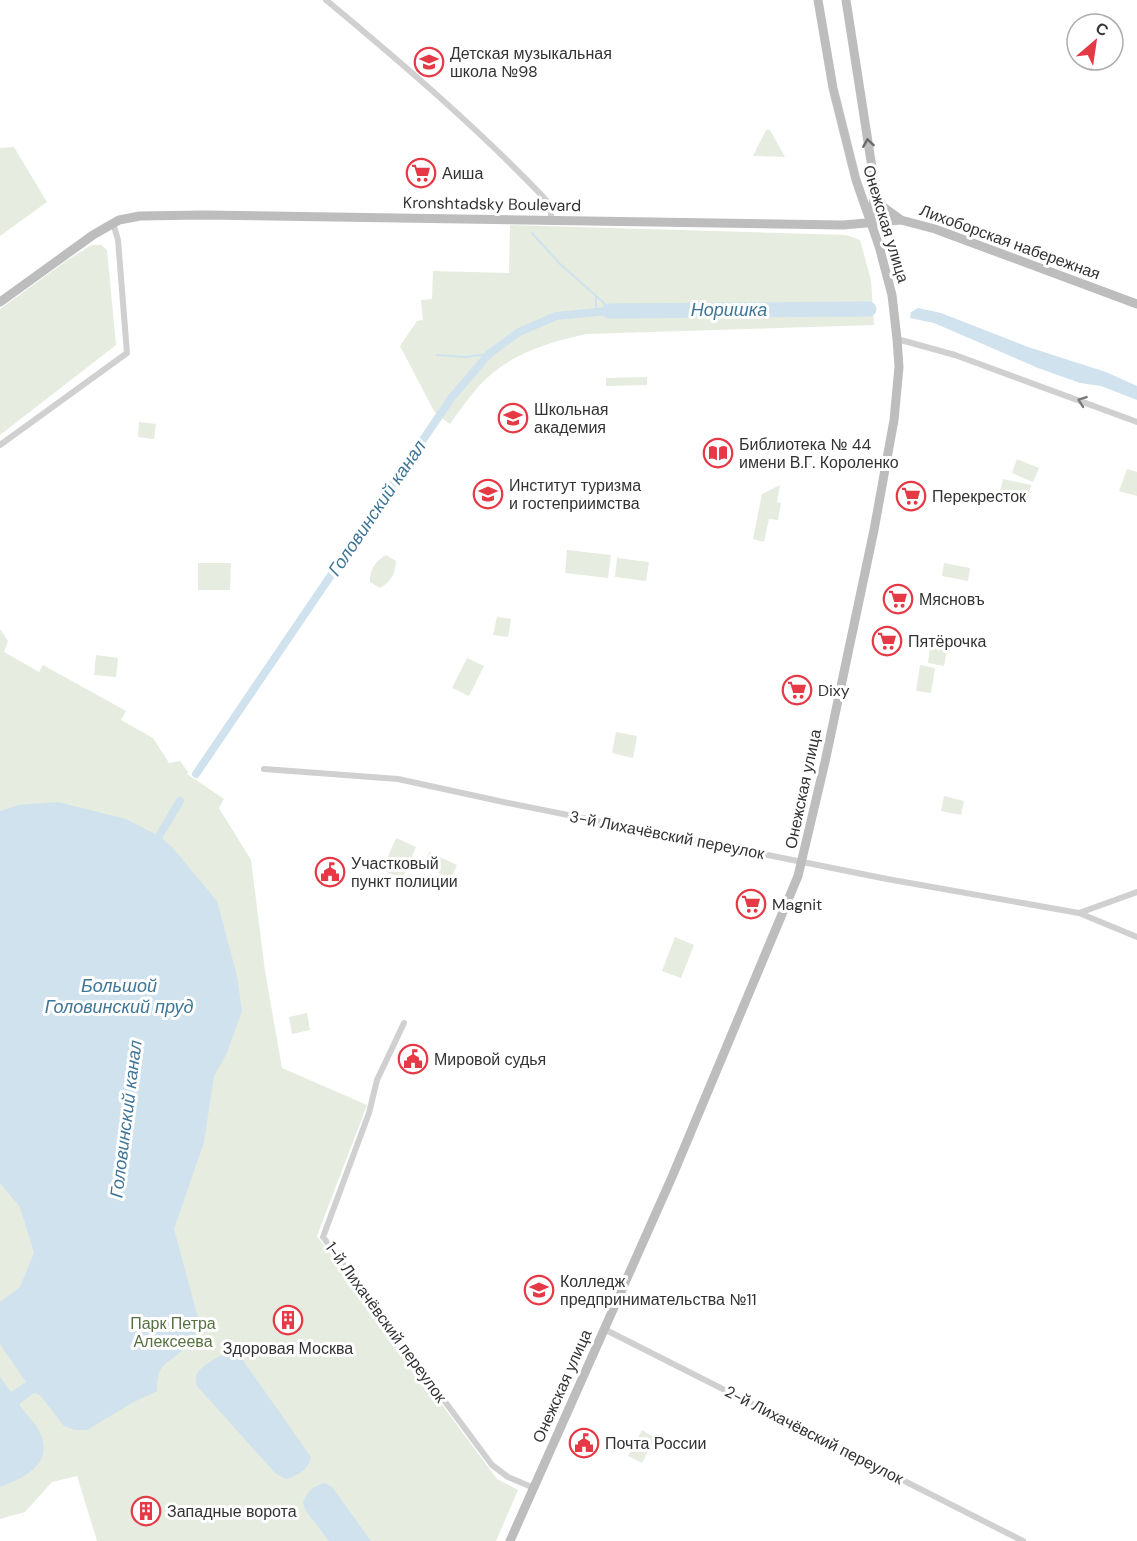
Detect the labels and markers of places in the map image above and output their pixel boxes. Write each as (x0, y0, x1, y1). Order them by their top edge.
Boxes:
place label: Детская музыкальная школа №98 (450, 43, 612, 82)
school or university icon: Детская музыкальная школа №98 (413, 46, 445, 78)
supermarket icon: Аиша (405, 157, 437, 189)
place label: Аиша (442, 163, 483, 184)
place label: Школьная академия (534, 399, 608, 438)
school or university icon: Школьная академия (497, 402, 529, 434)
place label: Библиотека № 44 имени В.Г. Короленко (739, 434, 899, 473)
library icon: Библиотека № 44 имени В.Г. Короленко (702, 437, 734, 469)
place label: Институт туризма и гостеприимства (509, 475, 641, 514)
school or university icon: Институт туризма и гостеприимства (472, 478, 504, 510)
supermarket icon: Перекресток (895, 480, 927, 512)
place label: Перекресток (932, 486, 1027, 507)
supermarket icon: Мясновъ (882, 583, 914, 615)
place label: Мясновъ (919, 589, 985, 610)
supermarket icon: Пятёрочка (871, 625, 903, 657)
place label: Пятёрочка (908, 631, 987, 652)
supermarket icon: Dixy (781, 674, 813, 706)
place label: Dixy (818, 680, 850, 701)
place label: Участковый пункт полиции (351, 853, 458, 892)
public building icon: Участковый пункт полиции (314, 856, 346, 888)
supermarket icon: Magnit (735, 888, 767, 920)
place label: Magnit (772, 894, 822, 915)
public building icon: Мировой судья (397, 1043, 429, 1075)
place label: Мировой судья (434, 1049, 546, 1070)
place label: Колледж предпринимательства №11 (560, 1271, 756, 1310)
school or university icon: Колледж предпринимательства №11 (523, 1274, 555, 1306)
building icon: Здоровая Москва (272, 1304, 304, 1336)
place label: Здоровая Москва (223, 1338, 353, 1359)
public building icon: Почта России (568, 1427, 600, 1459)
place label: Почта России (605, 1433, 706, 1454)
building icon: Западные ворота (130, 1495, 162, 1527)
place label: Западные ворота (167, 1501, 297, 1522)

